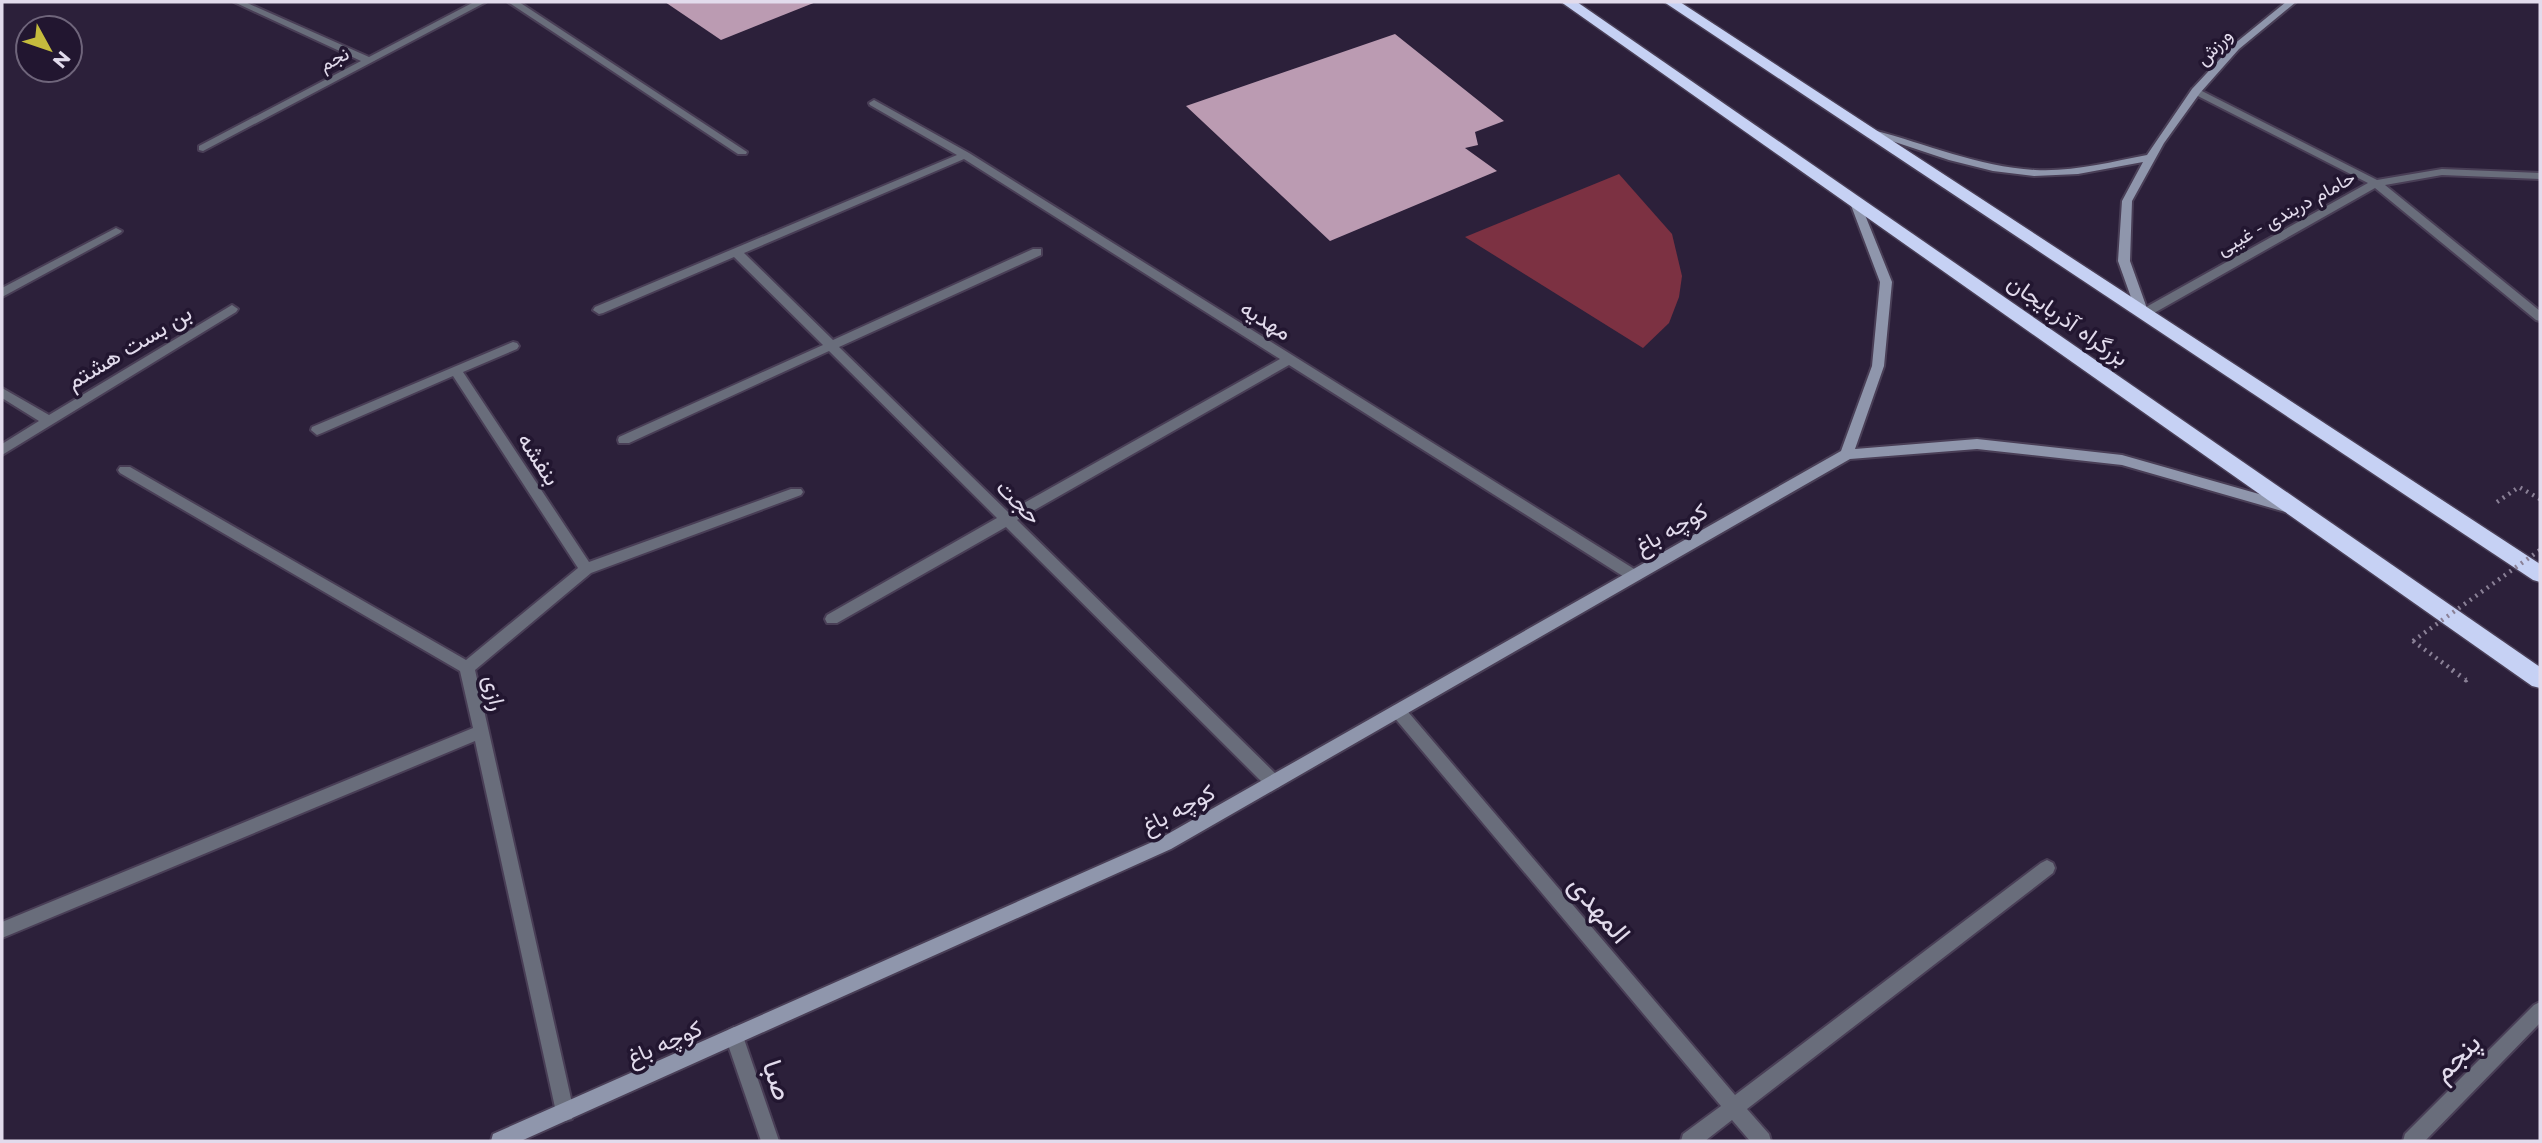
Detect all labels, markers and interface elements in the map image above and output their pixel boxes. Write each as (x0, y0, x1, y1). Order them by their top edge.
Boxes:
north arrow (14, 14, 84, 84)
street label: ورزش (2191, 24, 2237, 70)
street label: نجم (315, 42, 353, 77)
text: N (48, 46, 75, 73)
street label: حامام دربندی - غیبی (2213, 166, 2360, 261)
street label: بزرگراه آذربایجان (2001, 268, 2134, 373)
street label: مهدیه (1235, 294, 1297, 347)
street label: بن بست هشتم (61, 299, 197, 396)
street label: بنفشه (512, 427, 566, 491)
street label: حجت (991, 474, 1047, 530)
street label: کوچه باغ (1629, 497, 1714, 563)
street label: رازی (477, 673, 512, 714)
street label: کوچه باغ (1136, 778, 1221, 842)
street label: المهدی (1561, 868, 1638, 951)
street label: کوچه باغ (622, 1014, 707, 1074)
street label: پنجم (2425, 1026, 2489, 1090)
street label: صبا (755, 1055, 801, 1105)

